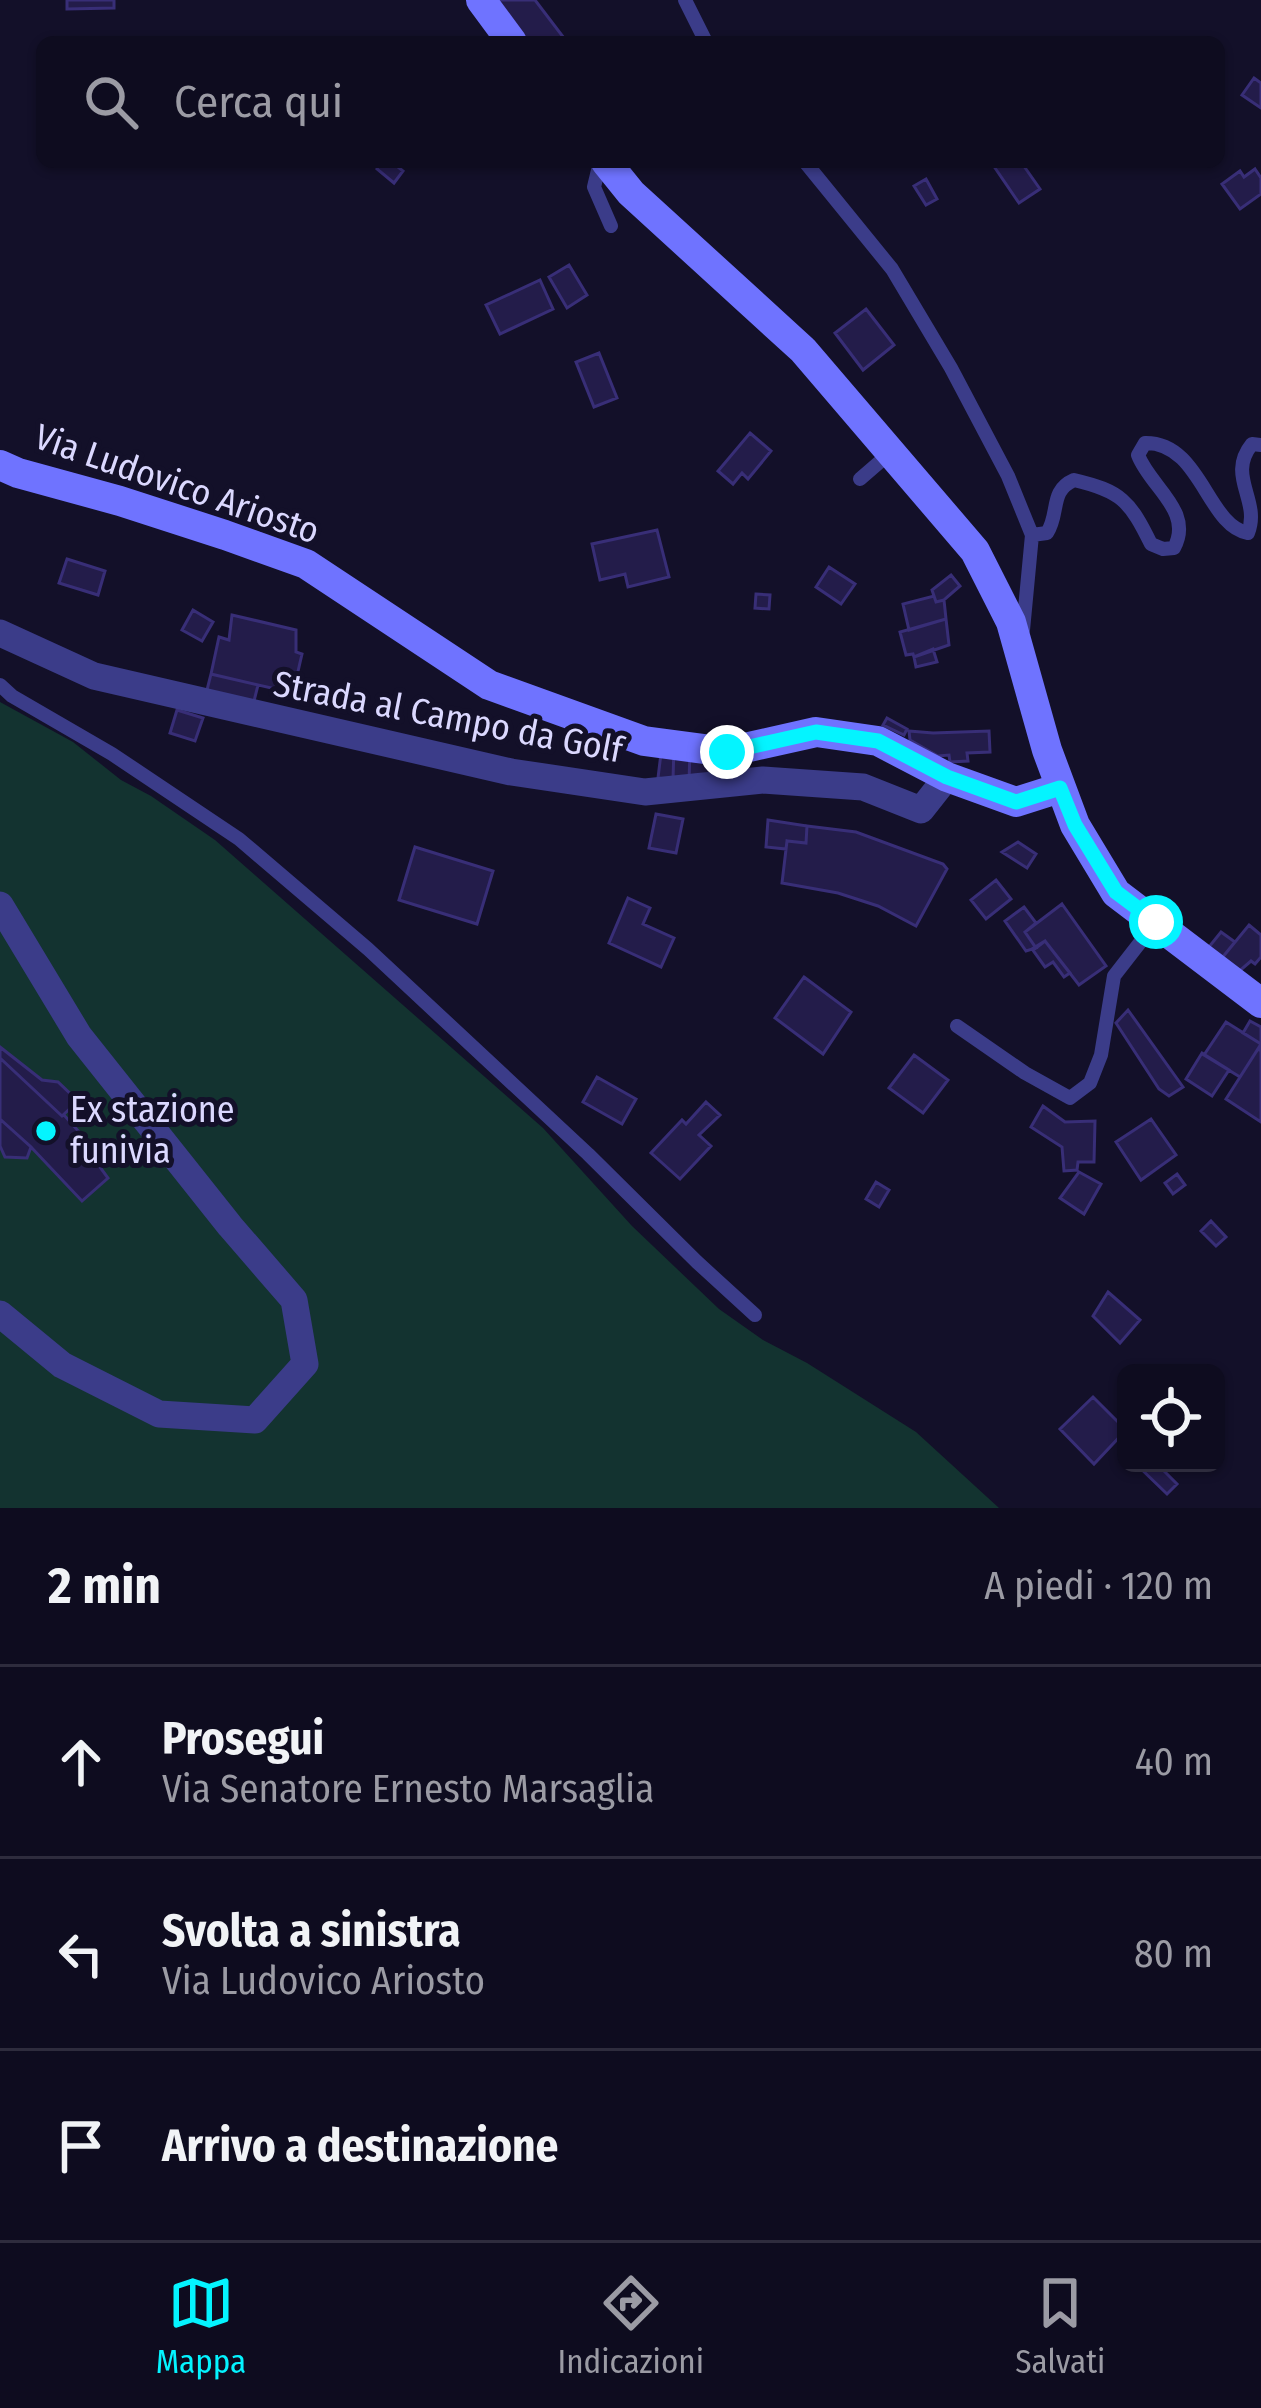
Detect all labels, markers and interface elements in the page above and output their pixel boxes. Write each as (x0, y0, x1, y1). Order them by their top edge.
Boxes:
search box (36, 36, 1225, 168)
icon: search (78, 69, 144, 135)
text: Cerca qui (174, 75, 343, 129)
street label: Via Ludovico Ariosto (29, 415, 325, 553)
street label: Strada al Campo da Golf (270, 662, 629, 773)
route end (700, 725, 754, 779)
route start (1129, 895, 1183, 949)
place label: Ex stazione funivia (70, 1088, 235, 1173)
marker: Ex stazione funivia (33, 1118, 59, 1144)
map controls (1117, 1364, 1225, 1472)
button: locate (1117, 1364, 1225, 1472)
text: 2 min (48, 1555, 161, 1617)
text: A piedi · 120 m (984, 1563, 1213, 1609)
text: Prosegui (162, 1712, 324, 1766)
icon: ahead (48, 1729, 114, 1795)
text: 40 m (1135, 1739, 1213, 1785)
text: Via Senatore Ernesto Marsaglia (162, 1766, 654, 1812)
text: Svolta a sinistra (162, 1904, 461, 1958)
icon: left (48, 1921, 114, 1987)
text: 80 m (1134, 1931, 1213, 1977)
text: Via Ludovico Ariosto (162, 1958, 485, 2004)
icon: arrive (48, 2113, 114, 2179)
text: Arrivo a destinazione (162, 2119, 558, 2173)
tab: Mappa (156, 2270, 246, 2382)
tab: Indicazioni (558, 2270, 704, 2382)
tab: Salvati (1015, 2270, 1105, 2382)

